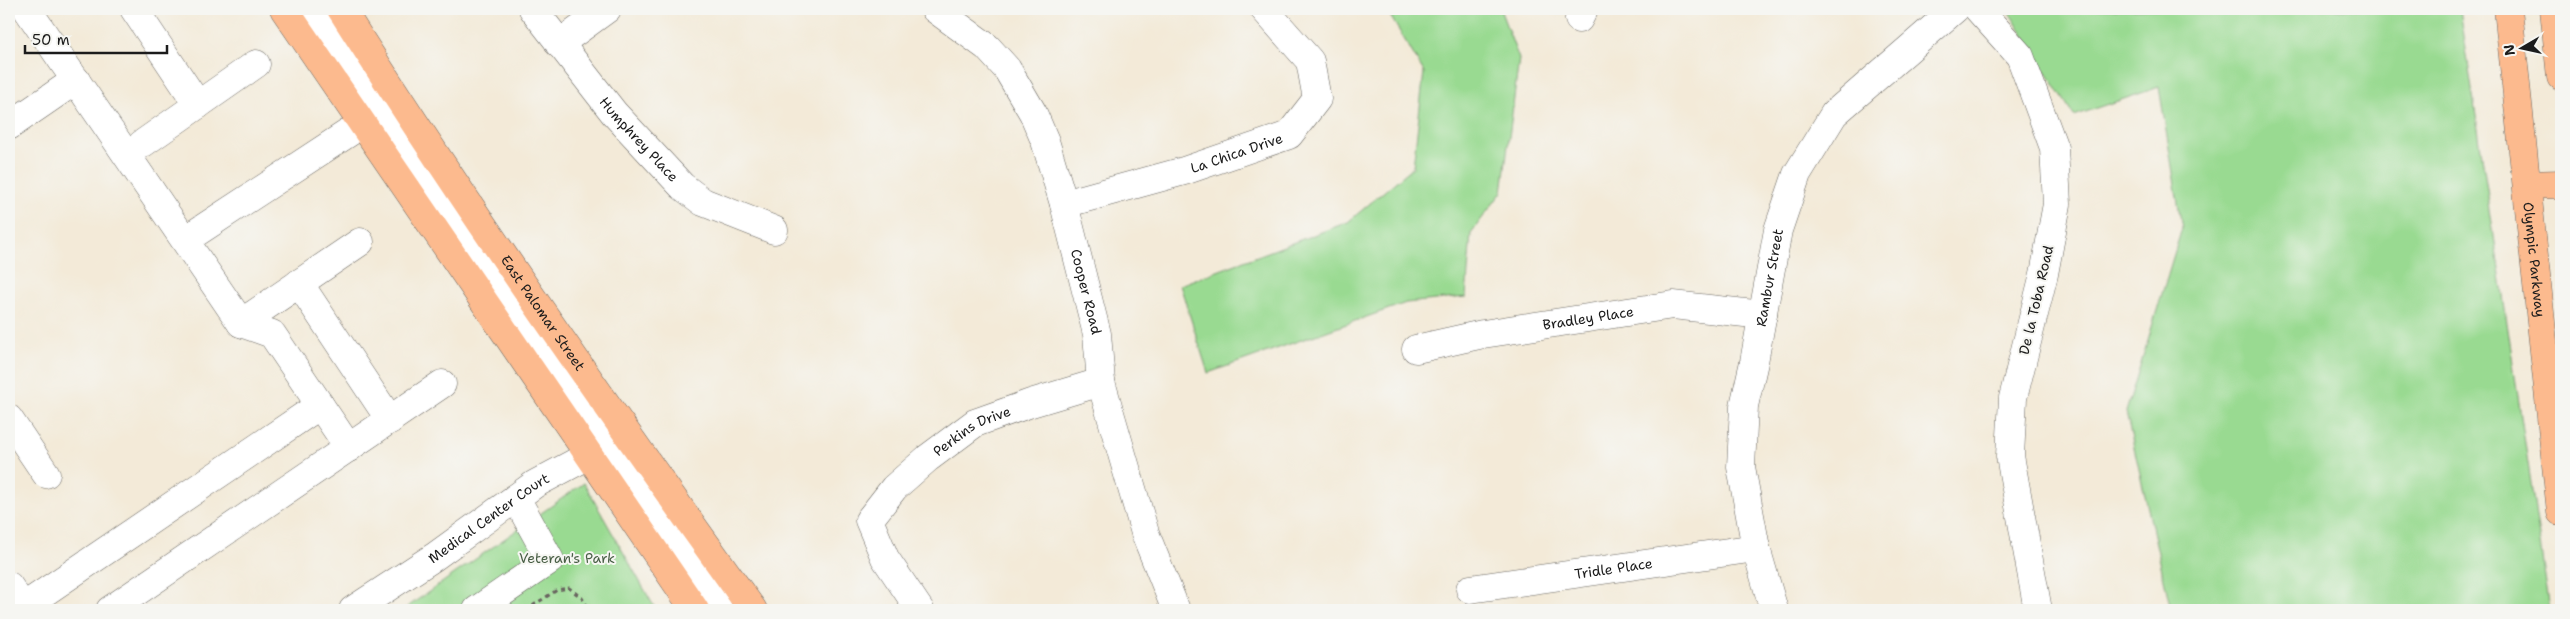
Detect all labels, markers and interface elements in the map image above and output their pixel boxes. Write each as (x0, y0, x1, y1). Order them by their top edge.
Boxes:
scale bar (25, 22, 168, 54)
north arrow (2498, 22, 2548, 72)
text: 50 m (32, 30, 70, 50)
text: N (2499, 43, 2519, 57)
street label: Humphrey Place (596, 93, 682, 185)
street label: La Chica Drive (1188, 129, 1285, 177)
street label: Olympic Parkway (2519, 201, 2549, 318)
street label: Rambur Street (1752, 227, 1787, 328)
street label: De la Toba Road (2015, 244, 2057, 356)
street label: Cooper Road (1067, 247, 1106, 336)
street label: East Palomar Street (497, 252, 589, 374)
street label: Bradley Place (1541, 302, 1635, 334)
street label: Perkins Drive (929, 402, 1013, 460)
street label: Medical Center Court (425, 469, 552, 567)
park label: Veteran's Park (519, 549, 615, 567)
street label: Tridle Place (1573, 554, 1654, 583)

